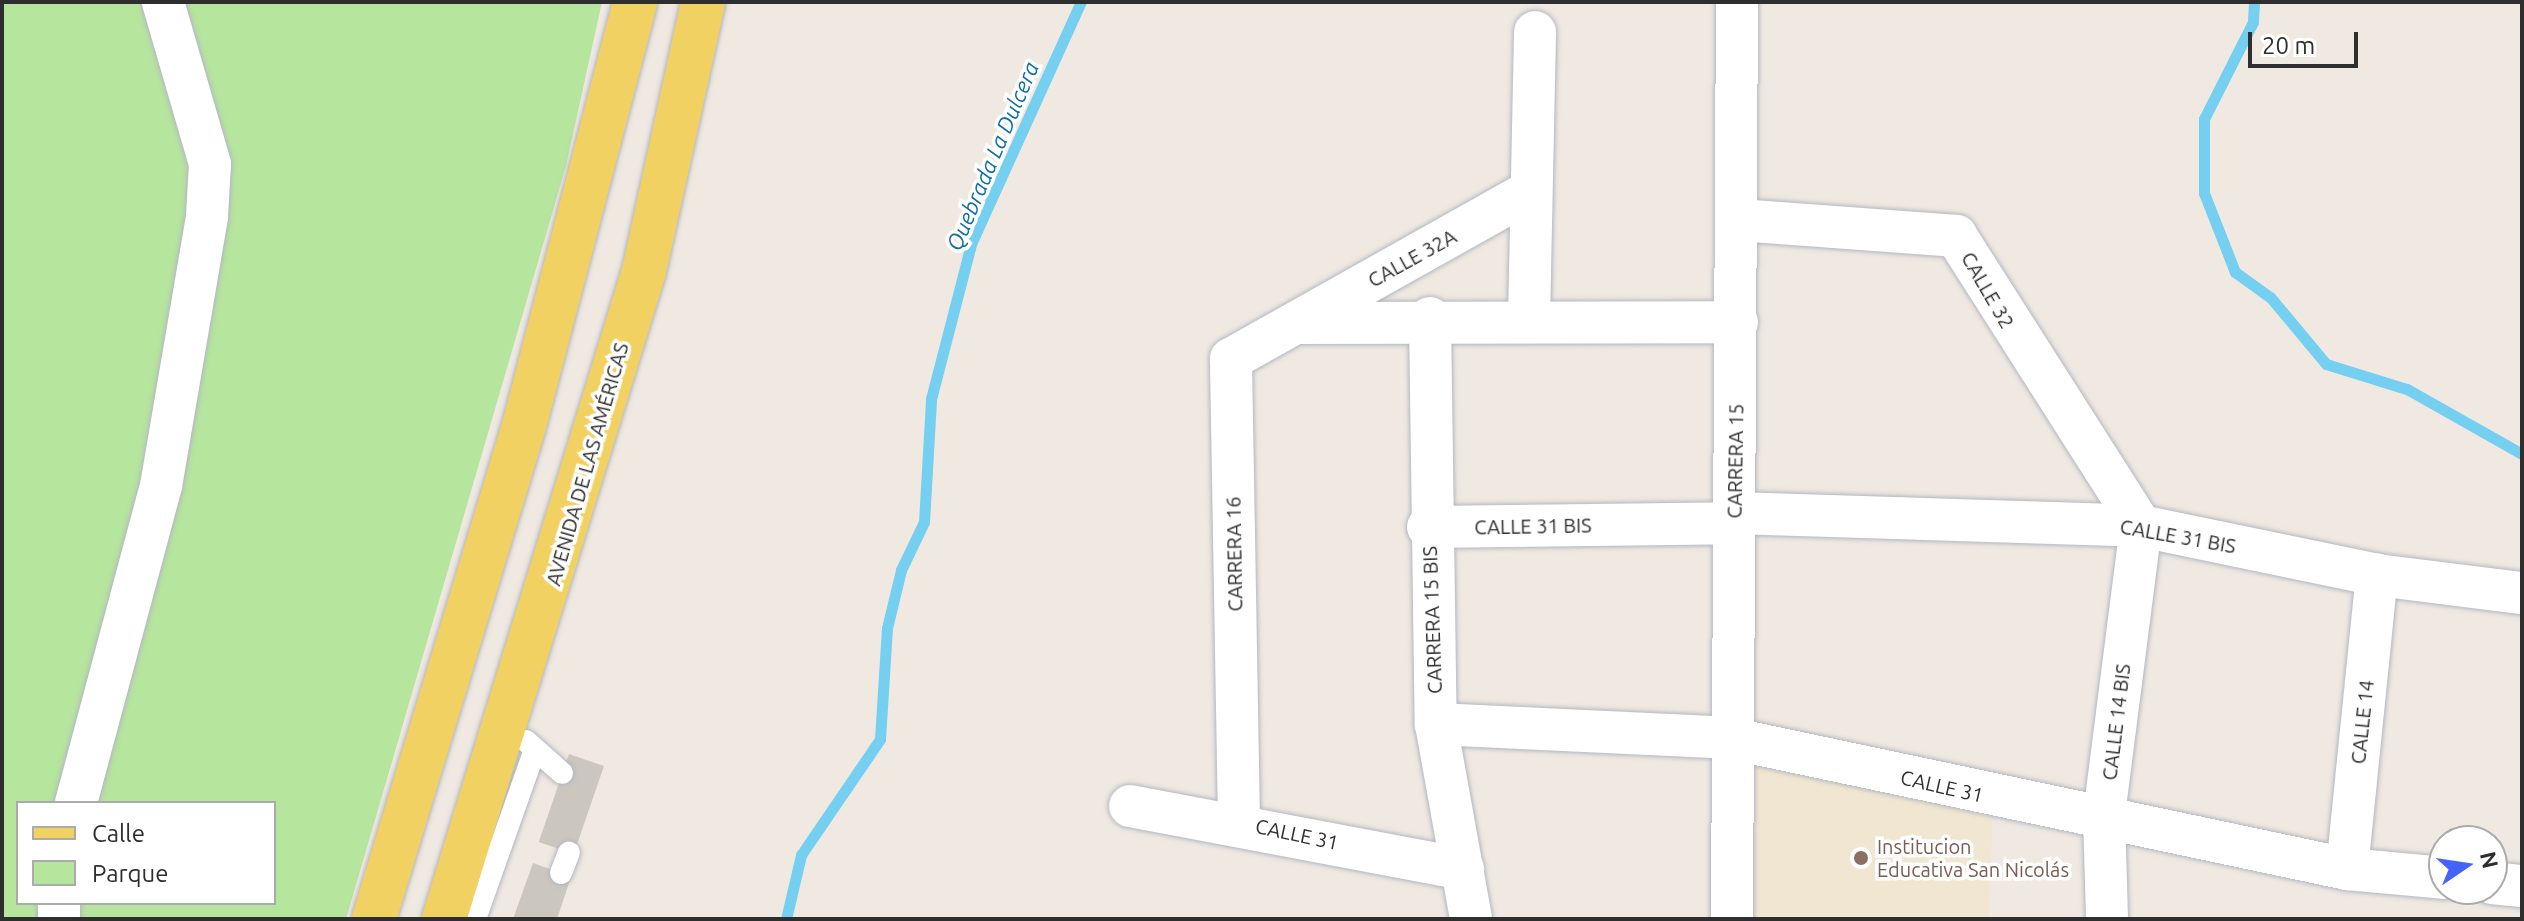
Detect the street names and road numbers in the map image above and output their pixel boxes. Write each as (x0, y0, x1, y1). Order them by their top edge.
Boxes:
street label: CALLE 32A (1364, 224, 1460, 292)
street label: CALLE 32 (1956, 247, 2020, 333)
street label: AVENIDA DE LAS AMÉRICAS (541, 340, 633, 588)
street label: CARRERA 15 (1722, 403, 1748, 519)
street label: CARRERA 16 (1221, 496, 1247, 612)
street label: CALLE 31 BIS (1474, 513, 1592, 539)
street label: CALLE 31 BIS (2118, 514, 2238, 558)
street label: CARRERA 15 BIS (1417, 546, 1447, 694)
street label: CALLE 14 BIS (2097, 662, 2135, 782)
street label: CALLE 14 (2346, 679, 2378, 765)
street label: CALLE 31 (1898, 765, 1986, 807)
street label: CALLE 31 (1253, 813, 1341, 855)

